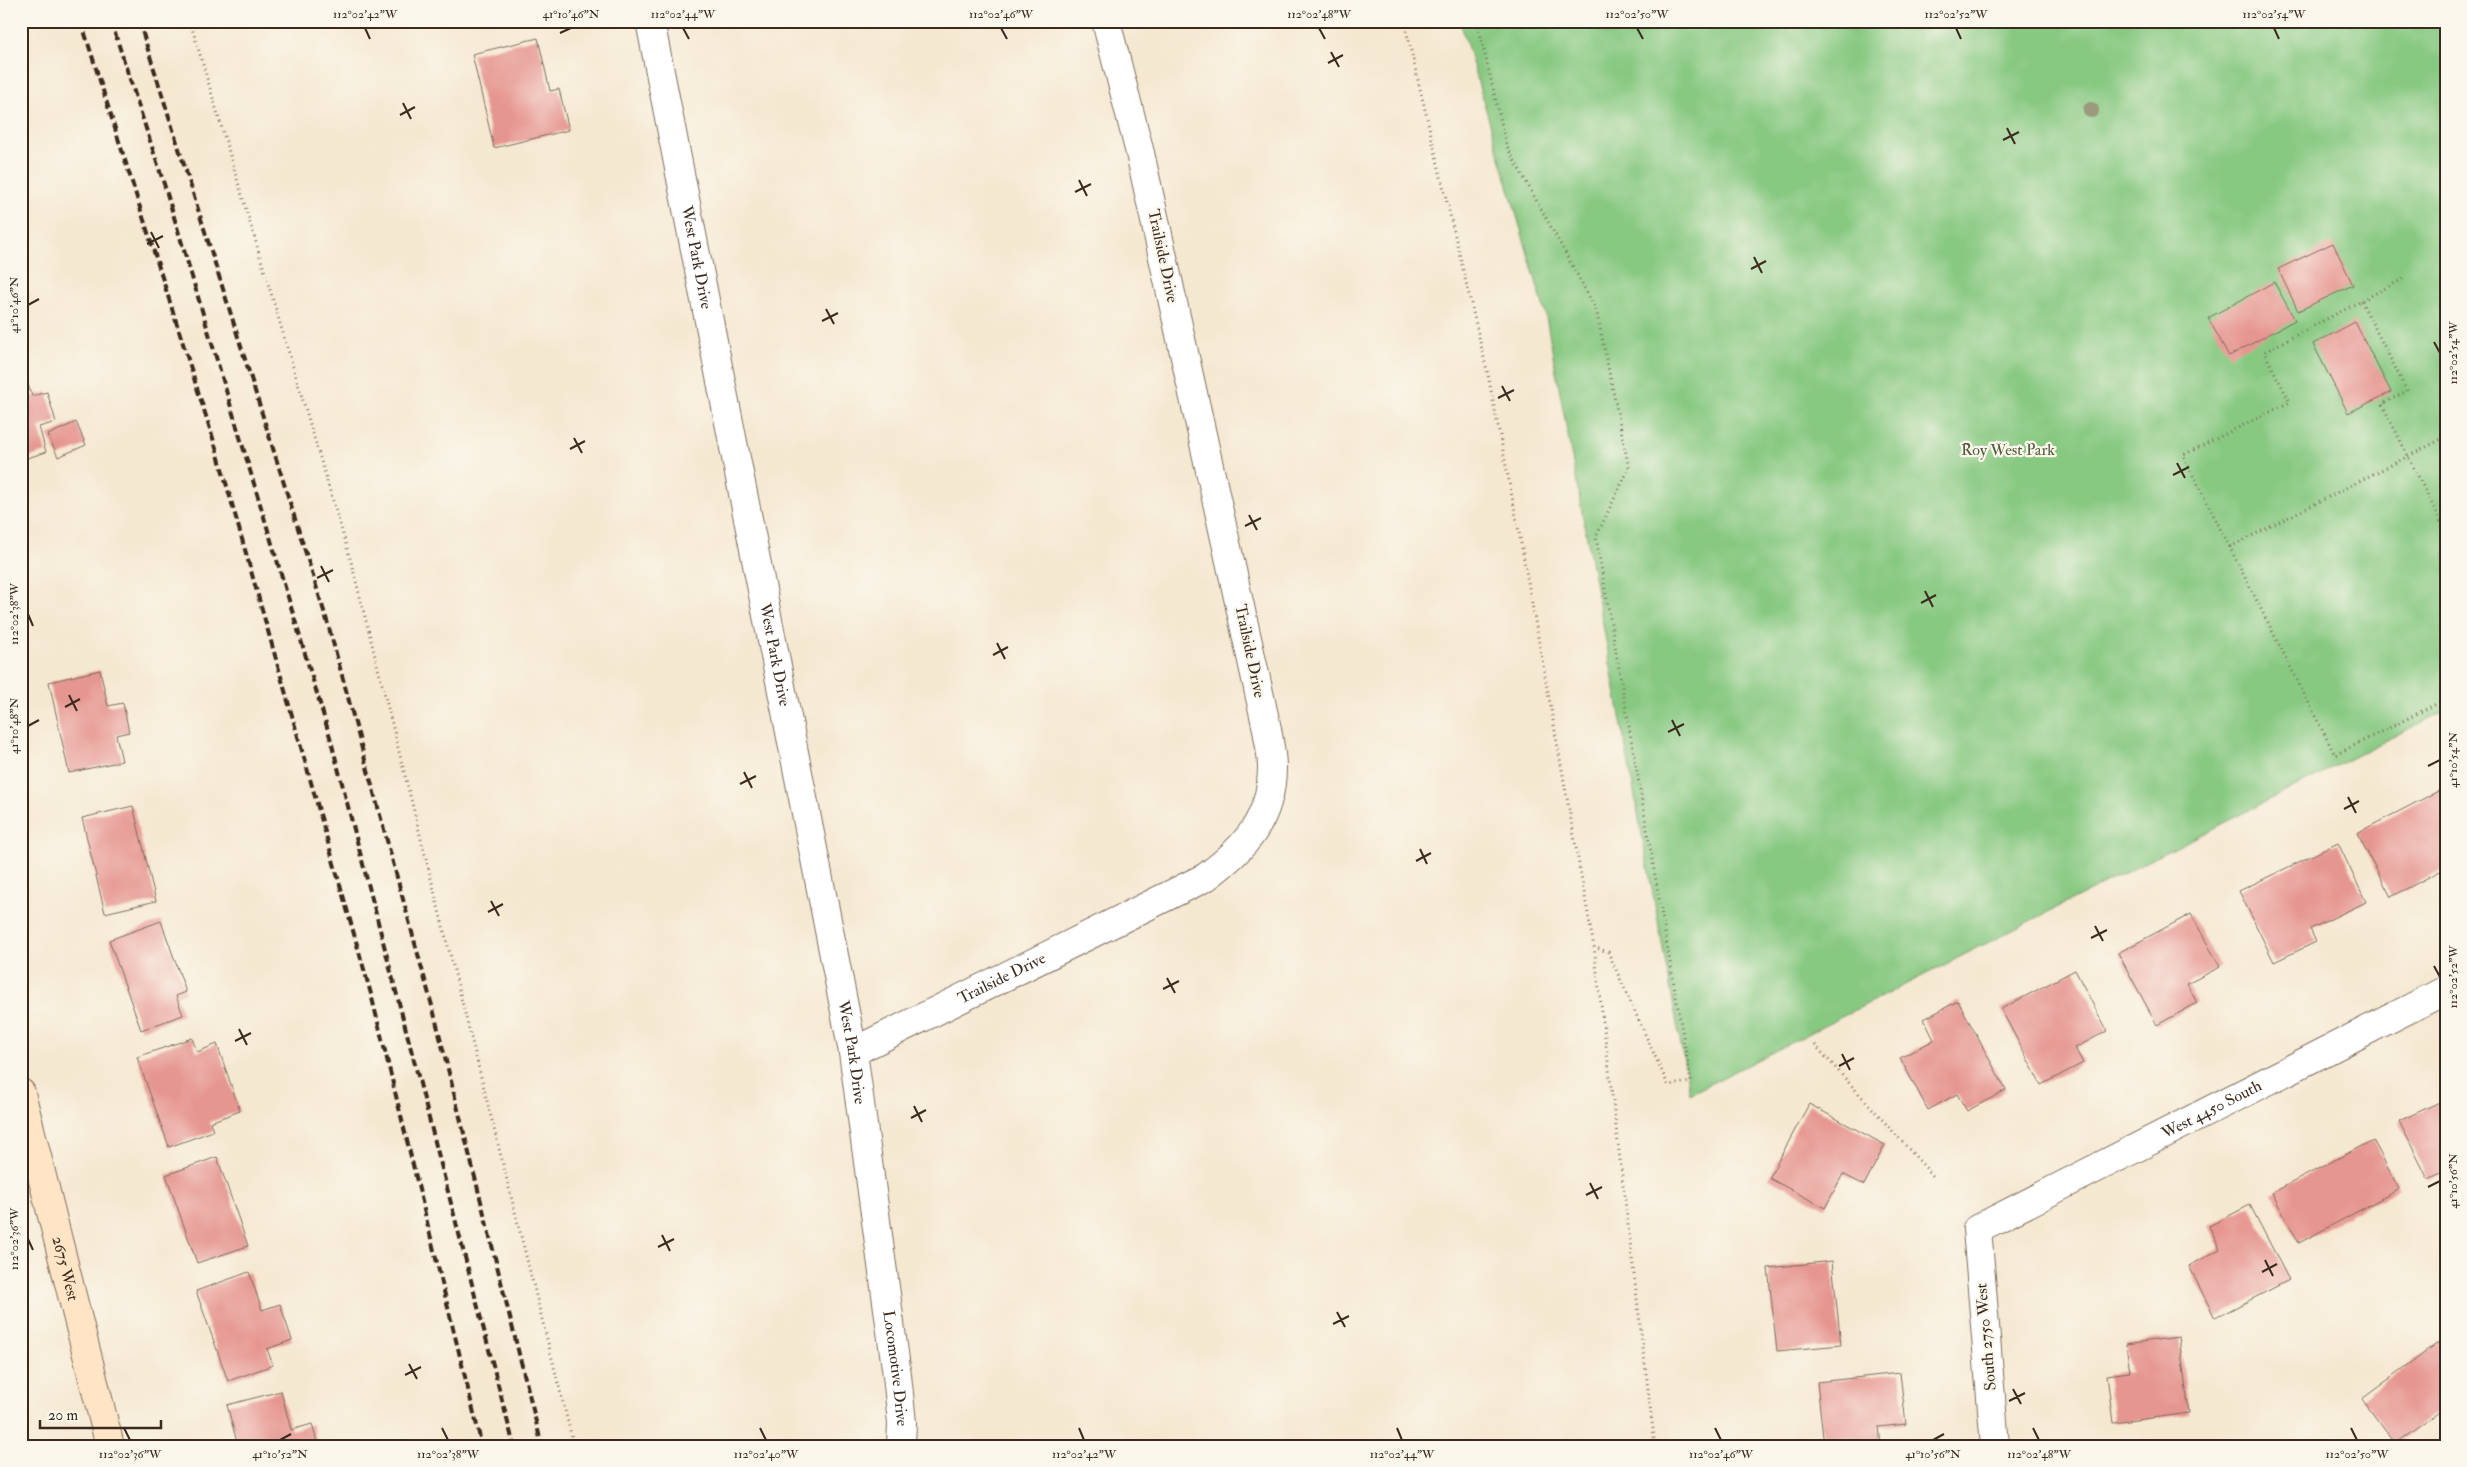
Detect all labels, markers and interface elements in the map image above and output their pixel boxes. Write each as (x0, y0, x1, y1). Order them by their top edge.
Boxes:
text: 112°02'42"W (333, 7, 398, 22)
text: 41°10'46"N (543, 7, 600, 22)
text: 112°02'44"W (651, 7, 716, 22)
text: 112°02'46"W (969, 7, 1034, 22)
text: 112°02'48"W (1287, 7, 1352, 22)
text: 112°02'50"W (1606, 7, 1669, 22)
text: 112°02'52"W (1925, 7, 1988, 22)
text: 112°02'54"W (2242, 7, 2306, 22)
street label: West Park Drive (676, 203, 717, 311)
street label: Trailside Drive (1143, 207, 1183, 305)
text: 41°10'46"N (7, 276, 22, 333)
text: 112°02'54"W (2446, 321, 2461, 385)
park label: Roy West Park (1961, 440, 2055, 460)
text: 112°02'38"W (7, 582, 22, 645)
street label: West Park Drive (755, 601, 795, 708)
street label: Trailside Drive (1230, 602, 1270, 700)
text: 41°10'48"N (7, 697, 22, 754)
text: 41°10'54"N (2446, 732, 2461, 788)
text: 112°02'52"W (2446, 945, 2461, 1008)
street label: Trailside Drive (955, 948, 1049, 1008)
street label: West Park Drive (833, 998, 870, 1106)
street label: West 4450 South (2157, 1075, 2266, 1144)
text: 41°10'56"N (2446, 1153, 2461, 1209)
text: 112°02'36"W (7, 1207, 22, 1270)
street label: 2675 West (47, 1234, 83, 1303)
street label: South 2750 West (1971, 1282, 2001, 1392)
street label: Locomotive Drive (878, 1309, 912, 1428)
scale bar (40, 1397, 161, 1429)
text: 20 m (48, 1406, 78, 1425)
text: 112°02'36"W (99, 1447, 162, 1462)
text: 41°10'52"N (252, 1447, 308, 1462)
text: 112°02'38"W (417, 1447, 480, 1462)
text: 112°02'40"W (734, 1447, 799, 1462)
text: 112°02'42"W (1052, 1447, 1117, 1462)
text: 112°02'44"W (1370, 1447, 1435, 1462)
text: 112°02'46"W (1689, 1447, 1754, 1462)
text: 41°10'56"N (1905, 1447, 1961, 1462)
text: 112°02'48"W (2007, 1447, 2072, 1462)
text: 112°02'50"W (2326, 1447, 2389, 1462)

